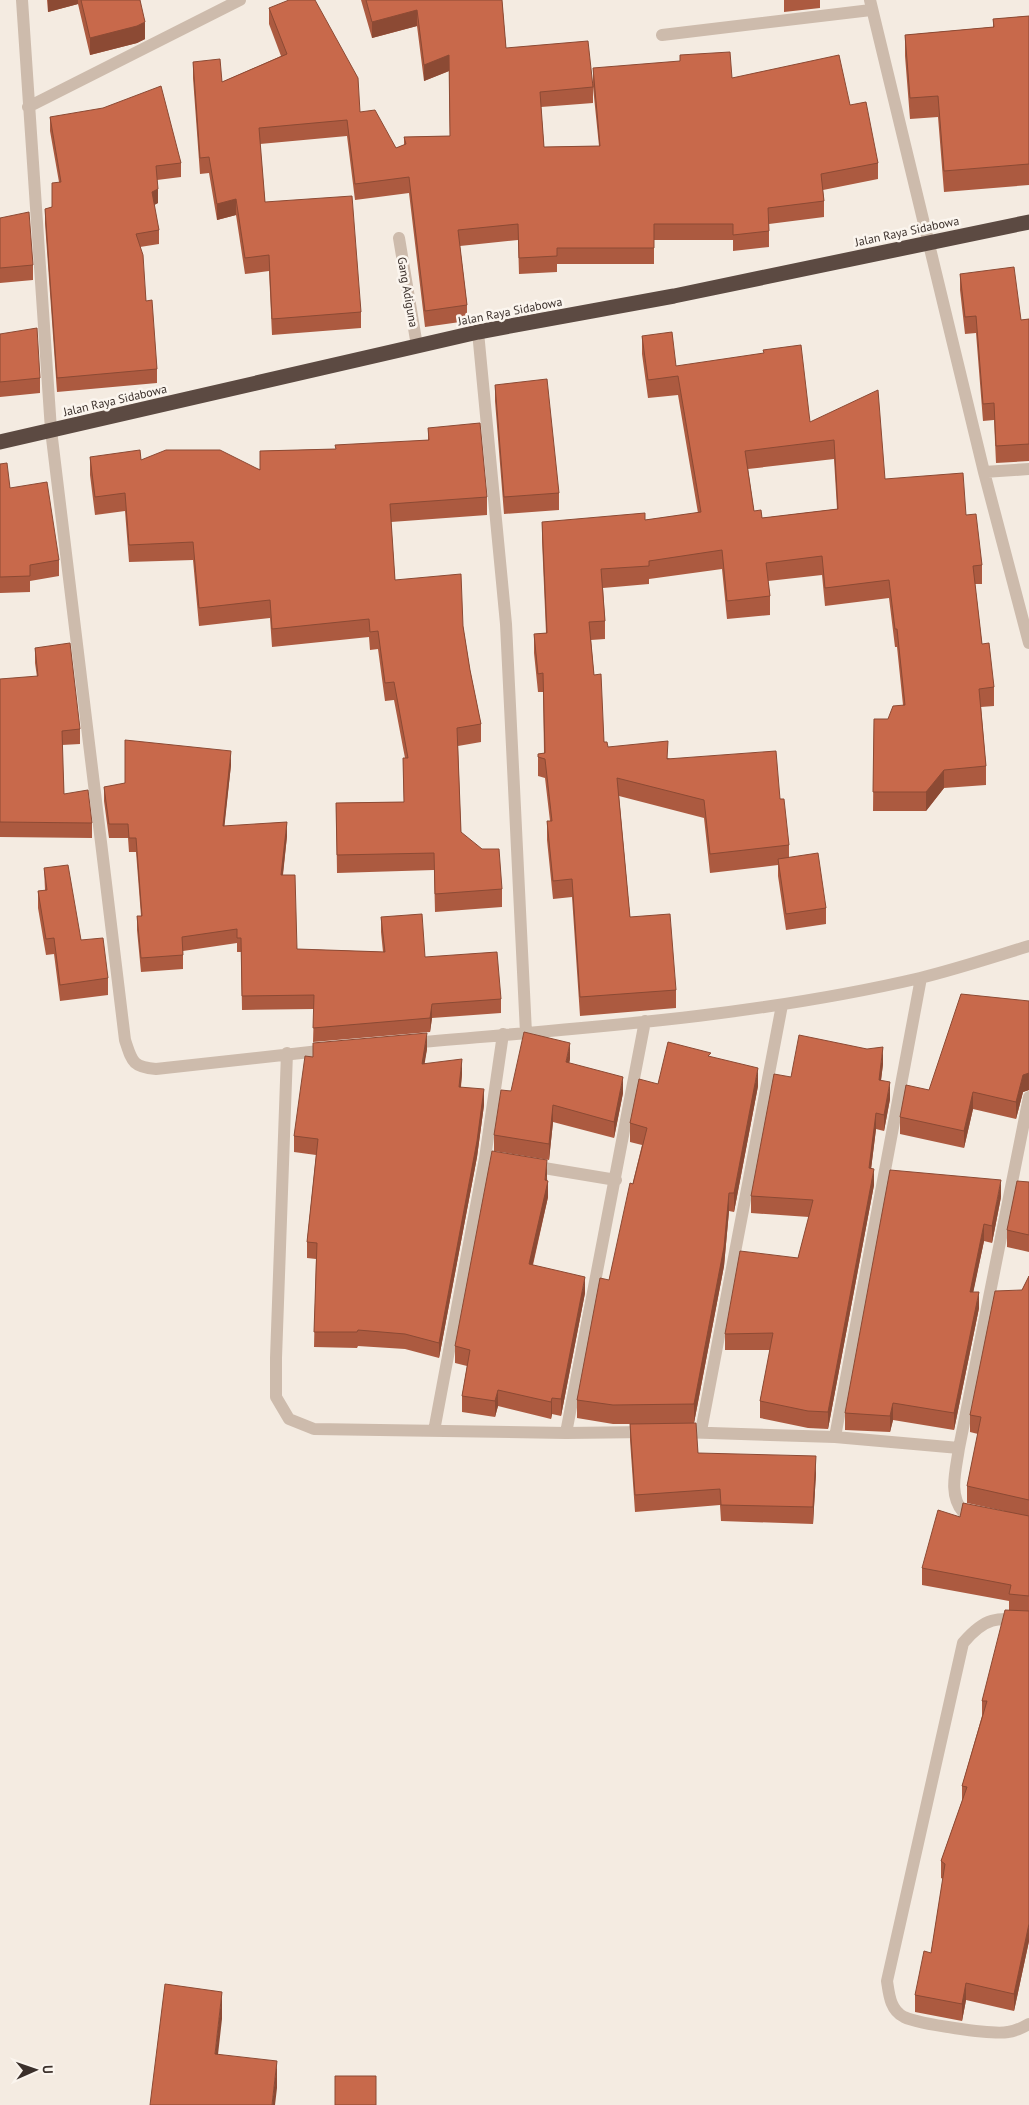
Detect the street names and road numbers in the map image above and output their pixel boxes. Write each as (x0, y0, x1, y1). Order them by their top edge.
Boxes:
street label: Jalan Raya Sidabowa (853, 213, 960, 250)
street label: Gang Adiguna (394, 256, 422, 328)
street label: Jalan Raya Sidabowa (456, 294, 563, 329)
street label: Jalan Raya Sidabowa (61, 381, 168, 419)

